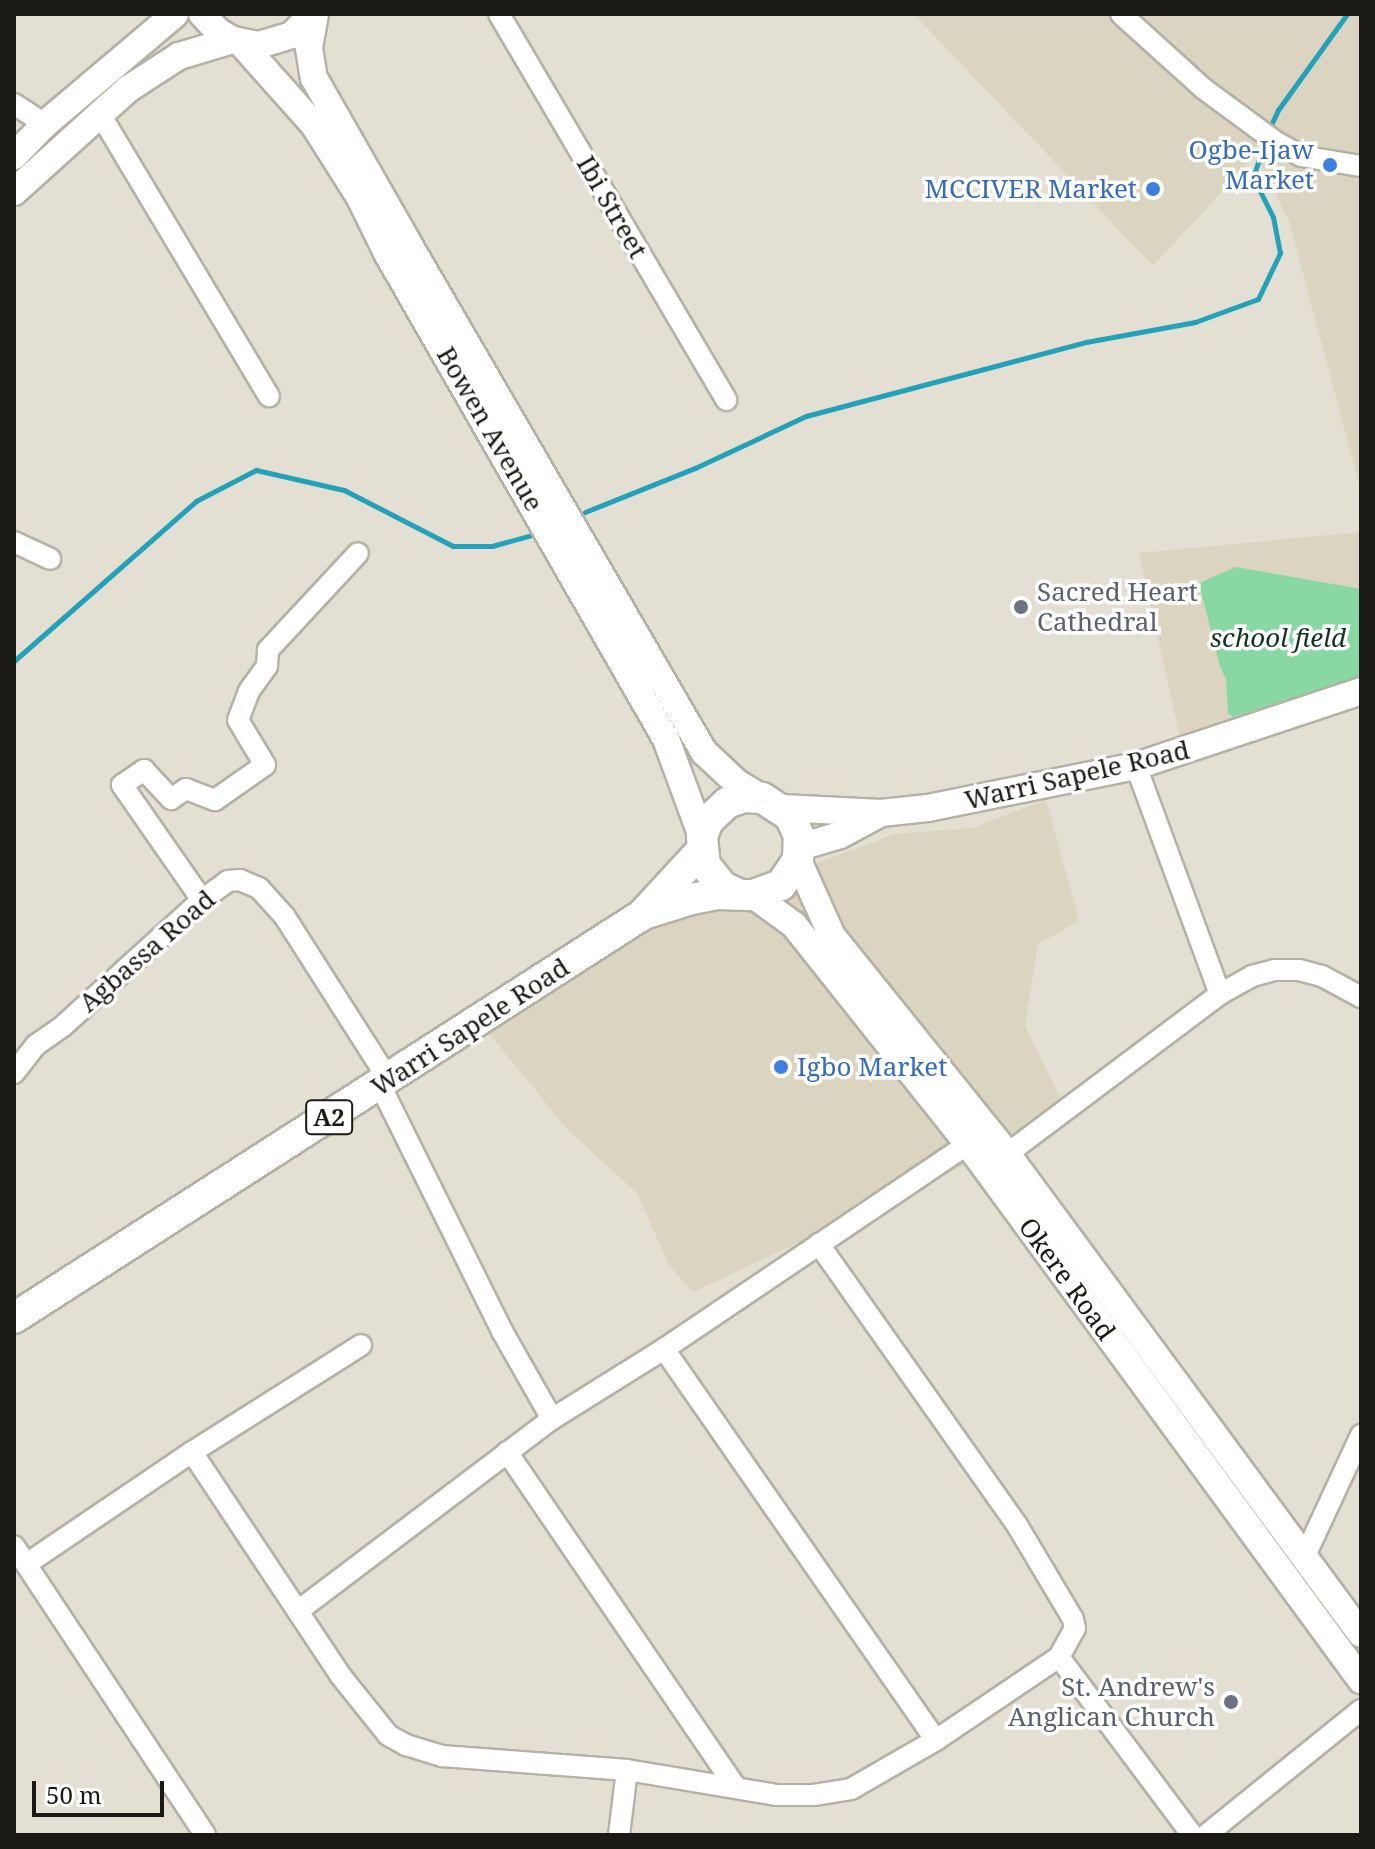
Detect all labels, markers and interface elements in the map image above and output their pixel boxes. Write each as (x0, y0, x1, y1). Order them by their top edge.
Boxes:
place label: Ogbe-Ijaw Market (1188, 134, 1314, 196)
street label: Ibi Street (570, 150, 654, 264)
marker: Ogbe-Ijaw Market (1321, 156, 1339, 174)
place label: MCCIVER Market (925, 173, 1137, 205)
marker: MCCIVER Market (1144, 180, 1162, 198)
street label: Bowen Avenue (430, 341, 550, 517)
place label: Sacred Heart Cathedral (1037, 576, 1198, 638)
marker: Sacred Heart Cathedral (1012, 598, 1030, 616)
park label: school field (1210, 622, 1346, 654)
street label: Warri Sapele Road (962, 734, 1192, 816)
street label: Agbassa Road (73, 883, 221, 1019)
street label: Warri Sapele Road (365, 951, 575, 1103)
place label: Igbo Market (797, 1051, 947, 1083)
marker: Igbo Market (772, 1058, 790, 1076)
road number: A2 (305, 1097, 353, 1137)
street label: Okere Road (1012, 1212, 1122, 1346)
place label: St. Andrew's Anglican Church (1008, 1671, 1215, 1732)
marker: St. Andrew's Anglican Church (1222, 1693, 1240, 1711)
scale bar (36, 1765, 168, 1815)
text: 50 m (46, 1778, 102, 1811)

